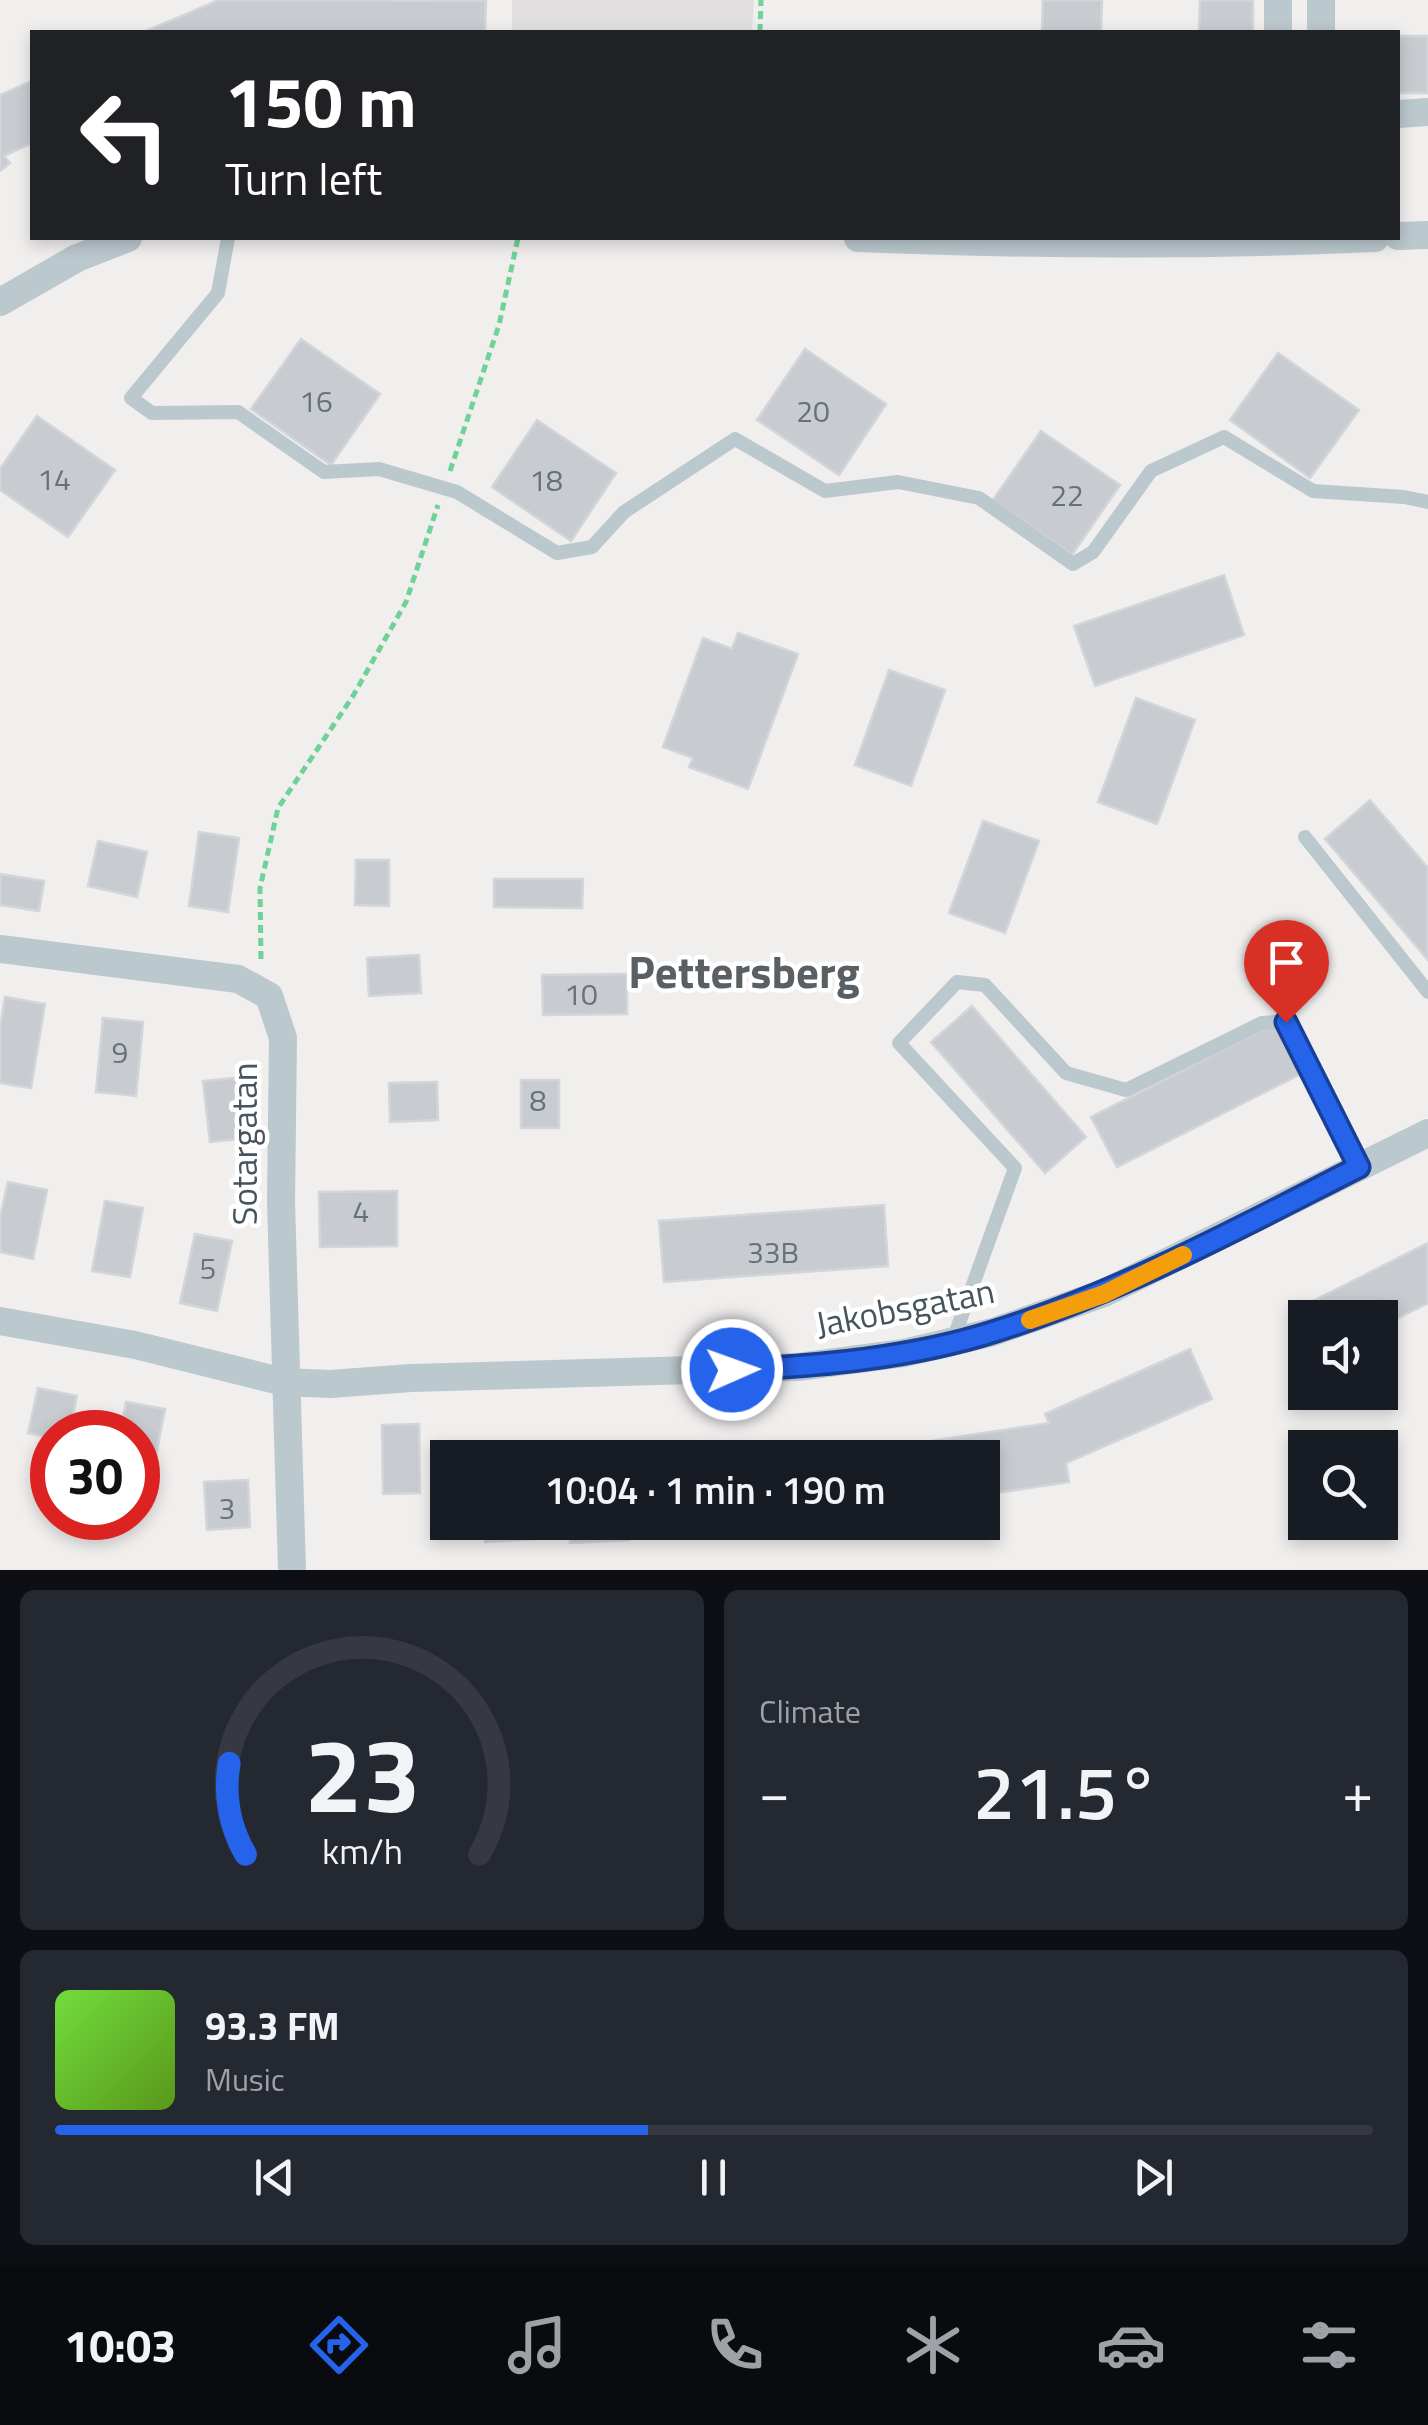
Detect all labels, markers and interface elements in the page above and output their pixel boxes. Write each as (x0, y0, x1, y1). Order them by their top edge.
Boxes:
text: 150 m (225, 48, 417, 154)
icon: left (60, 70, 190, 200)
text: Turn left (225, 144, 382, 212)
house number: 16 (299, 378, 333, 424)
house number: 20 (796, 388, 830, 434)
house number: 14 (37, 456, 71, 502)
house number: 18 (529, 457, 563, 503)
house number: 22 (1050, 472, 1084, 518)
pin (1244, 920, 1329, 1023)
icon: arrive (1259, 935, 1314, 990)
district label: Pettersberg (628, 937, 860, 1005)
house number: 10 (564, 971, 598, 1017)
house number: 9 (112, 1029, 128, 1075)
street label: Sotargatan (217, 1062, 271, 1226)
house number: 8 (530, 1077, 546, 1123)
house number: 4 (353, 1188, 369, 1234)
house number: 33B (747, 1229, 799, 1275)
house number: 5 (200, 1245, 216, 1291)
street label: Jakobsgatan (811, 1263, 999, 1351)
map controls (1288, 1300, 1398, 1540)
button: sound (1288, 1300, 1398, 1410)
position arrow (680, 1318, 784, 1422)
speed limit sign: 30 (30, 1410, 160, 1540)
button: search (1288, 1430, 1398, 1540)
text: 10:04 · 1 min · 190 m (544, 1461, 886, 1519)
house number: 3 (219, 1485, 235, 1531)
text: Climate (759, 1687, 861, 1735)
text: 23 (304, 1694, 420, 1852)
text: 21.5° (973, 1734, 1159, 1848)
text: − (759, 1750, 790, 1833)
text: + (1342, 1750, 1373, 1833)
text: km/h (322, 1823, 402, 1878)
text: 93.3 FM (205, 1997, 340, 2055)
text: Music (205, 2055, 285, 2103)
icon: previous (247, 2150, 302, 2205)
icon: pause (686, 2150, 741, 2205)
icon: next (1126, 2150, 1181, 2205)
icon: directions (304, 2310, 374, 2380)
icon: music (502, 2310, 572, 2380)
icon: phone (700, 2310, 770, 2380)
icon: climate (898, 2310, 968, 2380)
icon: car (1096, 2310, 1166, 2380)
icon: filters (1294, 2310, 1364, 2380)
text: 10:03 (64, 2311, 176, 2379)

